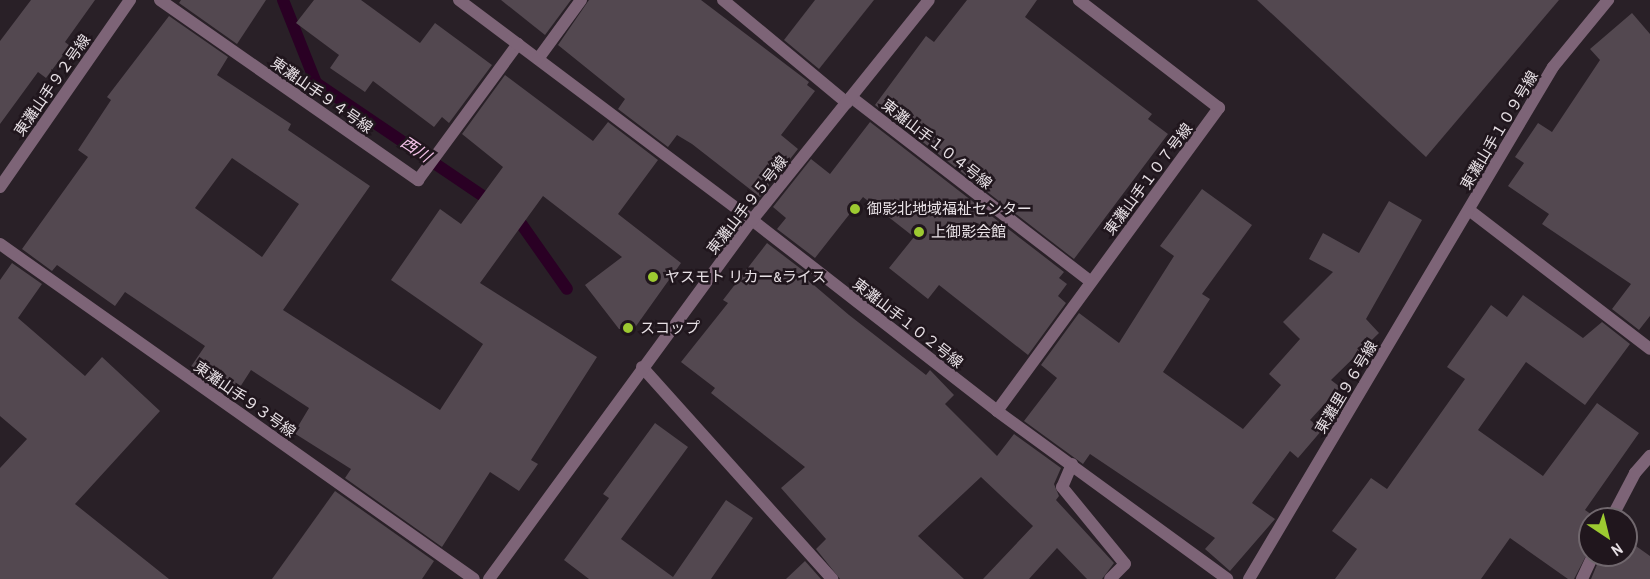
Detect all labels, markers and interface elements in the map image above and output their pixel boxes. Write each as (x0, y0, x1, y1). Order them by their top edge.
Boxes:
street label: 東灘山手９２号線 (10, 31, 94, 139)
street label: 東灘山手９４号線 (268, 53, 376, 137)
street label: 東灘山手１０９号線 (1457, 68, 1541, 192)
street label: 東灘山手１０４号線 (878, 95, 996, 193)
street label: 東灘山手１０７号線 (1100, 120, 1196, 238)
water label: 西川 (397, 132, 435, 166)
street label: 東灘山手９５号線 (703, 152, 791, 258)
place label: 御影北地域福祉センター (867, 200, 1032, 218)
marker: 御影北地域福祉センター (848, 202, 862, 216)
place label: 上御影会館 (931, 223, 1006, 241)
marker: 上御影会館 (912, 225, 926, 239)
place label: ヤスモト リカー&ライス (665, 268, 827, 286)
marker: ヤスモト リカー&ライス (646, 270, 660, 284)
street label: 東灘山手１０２号線 (849, 274, 967, 372)
place label: スコップ (640, 319, 700, 337)
marker: スコップ (621, 321, 635, 335)
street label: 東灘里９６号線 (1311, 337, 1381, 437)
street label: 東灘山手９３号線 (191, 357, 299, 441)
north arrow (1578, 507, 1638, 567)
text: N (1607, 538, 1627, 562)

